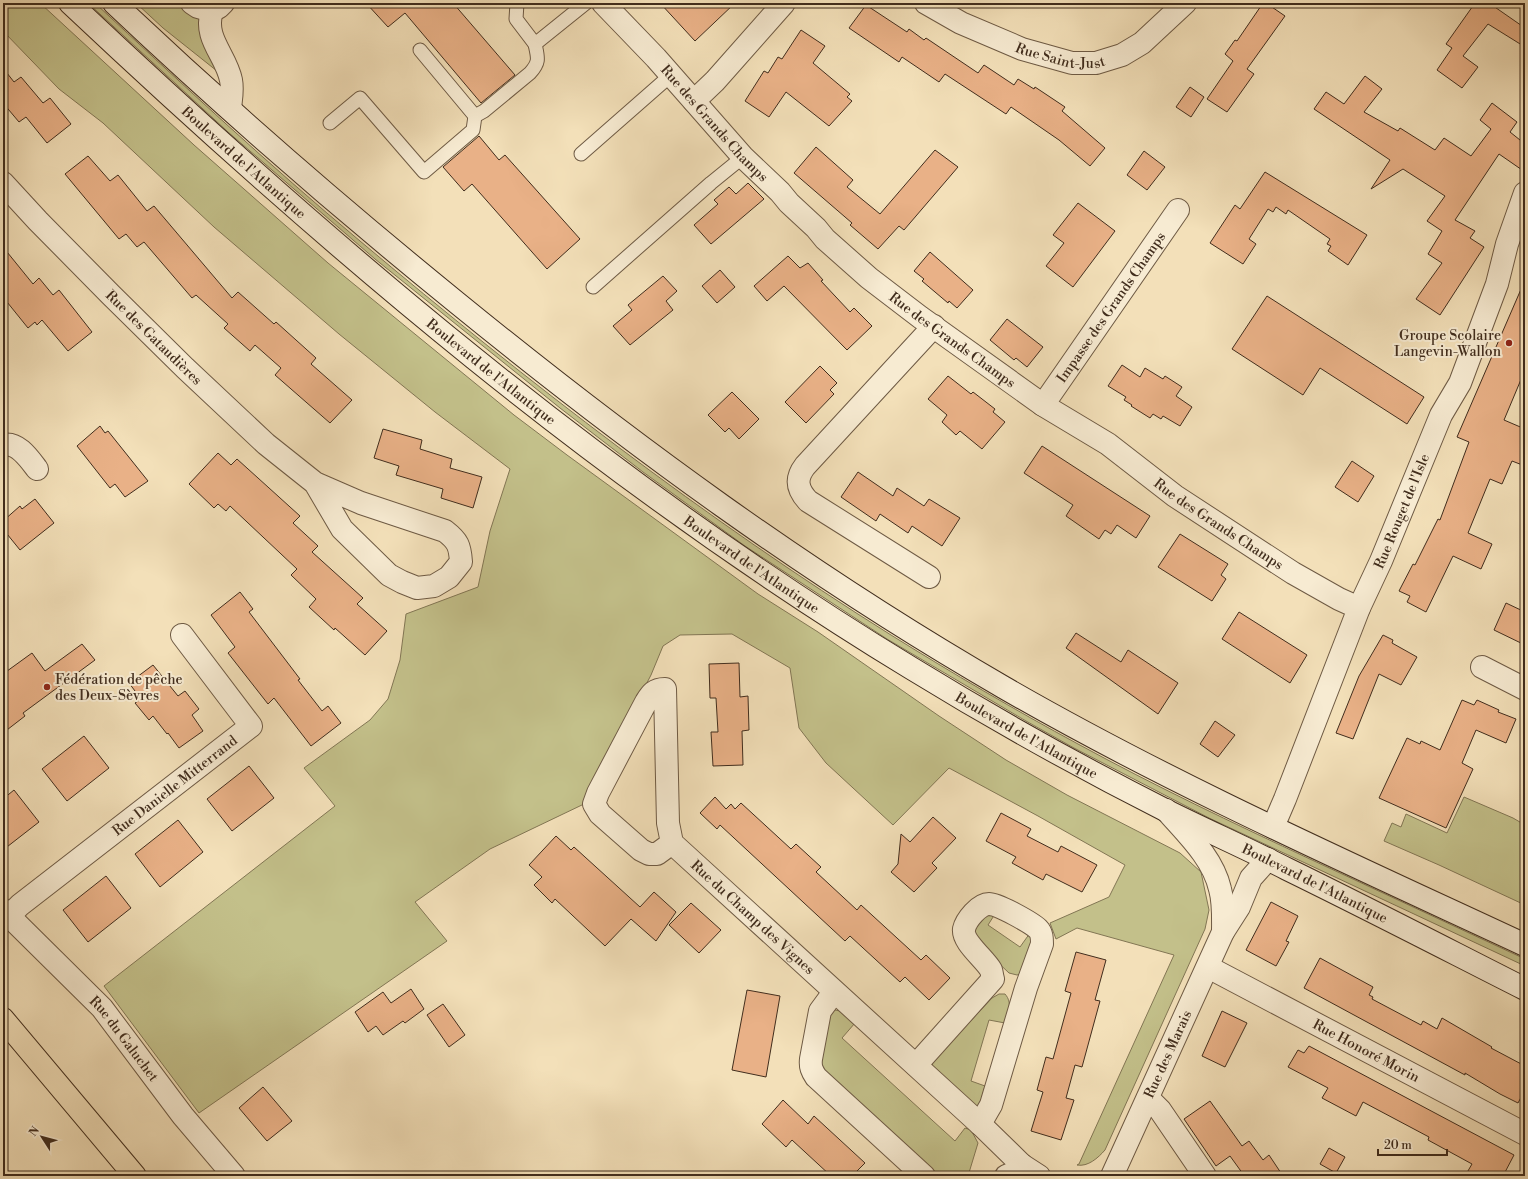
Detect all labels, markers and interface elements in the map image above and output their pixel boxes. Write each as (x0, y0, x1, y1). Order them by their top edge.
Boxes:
street label: Rue Saint-Just (1012, 39, 1108, 73)
street label: Rue des Grands Champs (656, 61, 772, 186)
street label: Boulevard de l'Atlantique (177, 102, 309, 223)
street label: Impasse des Grands Champs (1053, 229, 1170, 387)
street label: Rue des Gataudières (101, 287, 205, 389)
street label: Rue des Grands Champs (885, 289, 1019, 392)
street label: Boulevard de l'Atlantique (422, 315, 559, 429)
place label: Groupe Scolaire Langevin-Wallon (1394, 327, 1502, 361)
marker: Groupe Scolaire Langevin-Wallon (1504, 338, 1514, 348)
street label: Rue Rouget de l'Isle (1370, 451, 1434, 572)
street label: Rue des Grands Champs (1150, 475, 1286, 574)
street label: Boulevard de l'Atlantique (679, 512, 822, 618)
place label: Fédération de pêche des Deux-Sèvres (55, 671, 183, 705)
marker: Fédération de pêche des Deux-Sèvres (42, 682, 52, 692)
street label: Boulevard de l'Atlantique (951, 688, 1101, 783)
street label: Rue Danielle Mitterrand (109, 732, 241, 840)
street label: Boulevard de l'Atlantique (1238, 840, 1390, 928)
street label: Rue du Champ des Vignes (687, 857, 818, 979)
street label: Rue du Galuchet (85, 992, 162, 1086)
street label: Rue des Marais (1141, 1007, 1196, 1101)
street label: Rue Honoré Morin (1309, 1016, 1423, 1087)
north arrow (22, 1117, 62, 1157)
text: N (26, 1124, 43, 1139)
scale bar (1378, 1131, 1447, 1157)
text: 20 m (1384, 1138, 1412, 1153)

